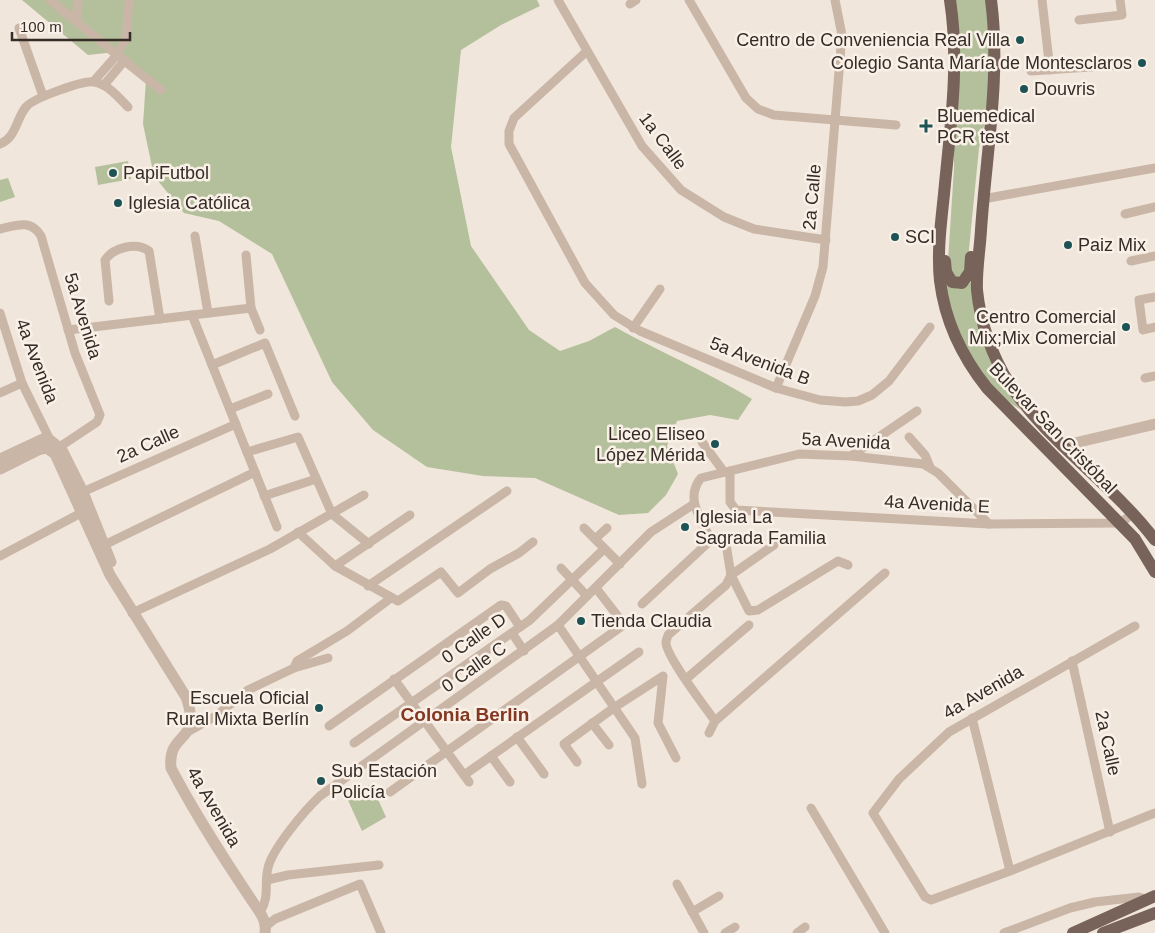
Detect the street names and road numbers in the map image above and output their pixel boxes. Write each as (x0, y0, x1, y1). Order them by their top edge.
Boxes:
street label: 1a Calle (635, 109, 691, 173)
street label: 2a Calle (799, 163, 825, 231)
street label: 5a Avenida (60, 271, 106, 362)
street label: 4a Avenida (12, 316, 63, 407)
street label: 5a Avenida B (707, 333, 813, 389)
street label: Bulevar San Cristóbal (985, 358, 1121, 498)
street label: 2a Calle (114, 421, 182, 467)
street label: 5a Avenida (801, 429, 892, 453)
street label: 4a Avenida E (884, 491, 990, 517)
street label: 0 Calle D (438, 609, 510, 667)
street label: 0 Calle C (438, 638, 510, 696)
street label: 4a Avenida (940, 661, 1027, 723)
street label: 2a Calle (1091, 709, 1125, 777)
street label: 4a Avenida (183, 764, 245, 851)

